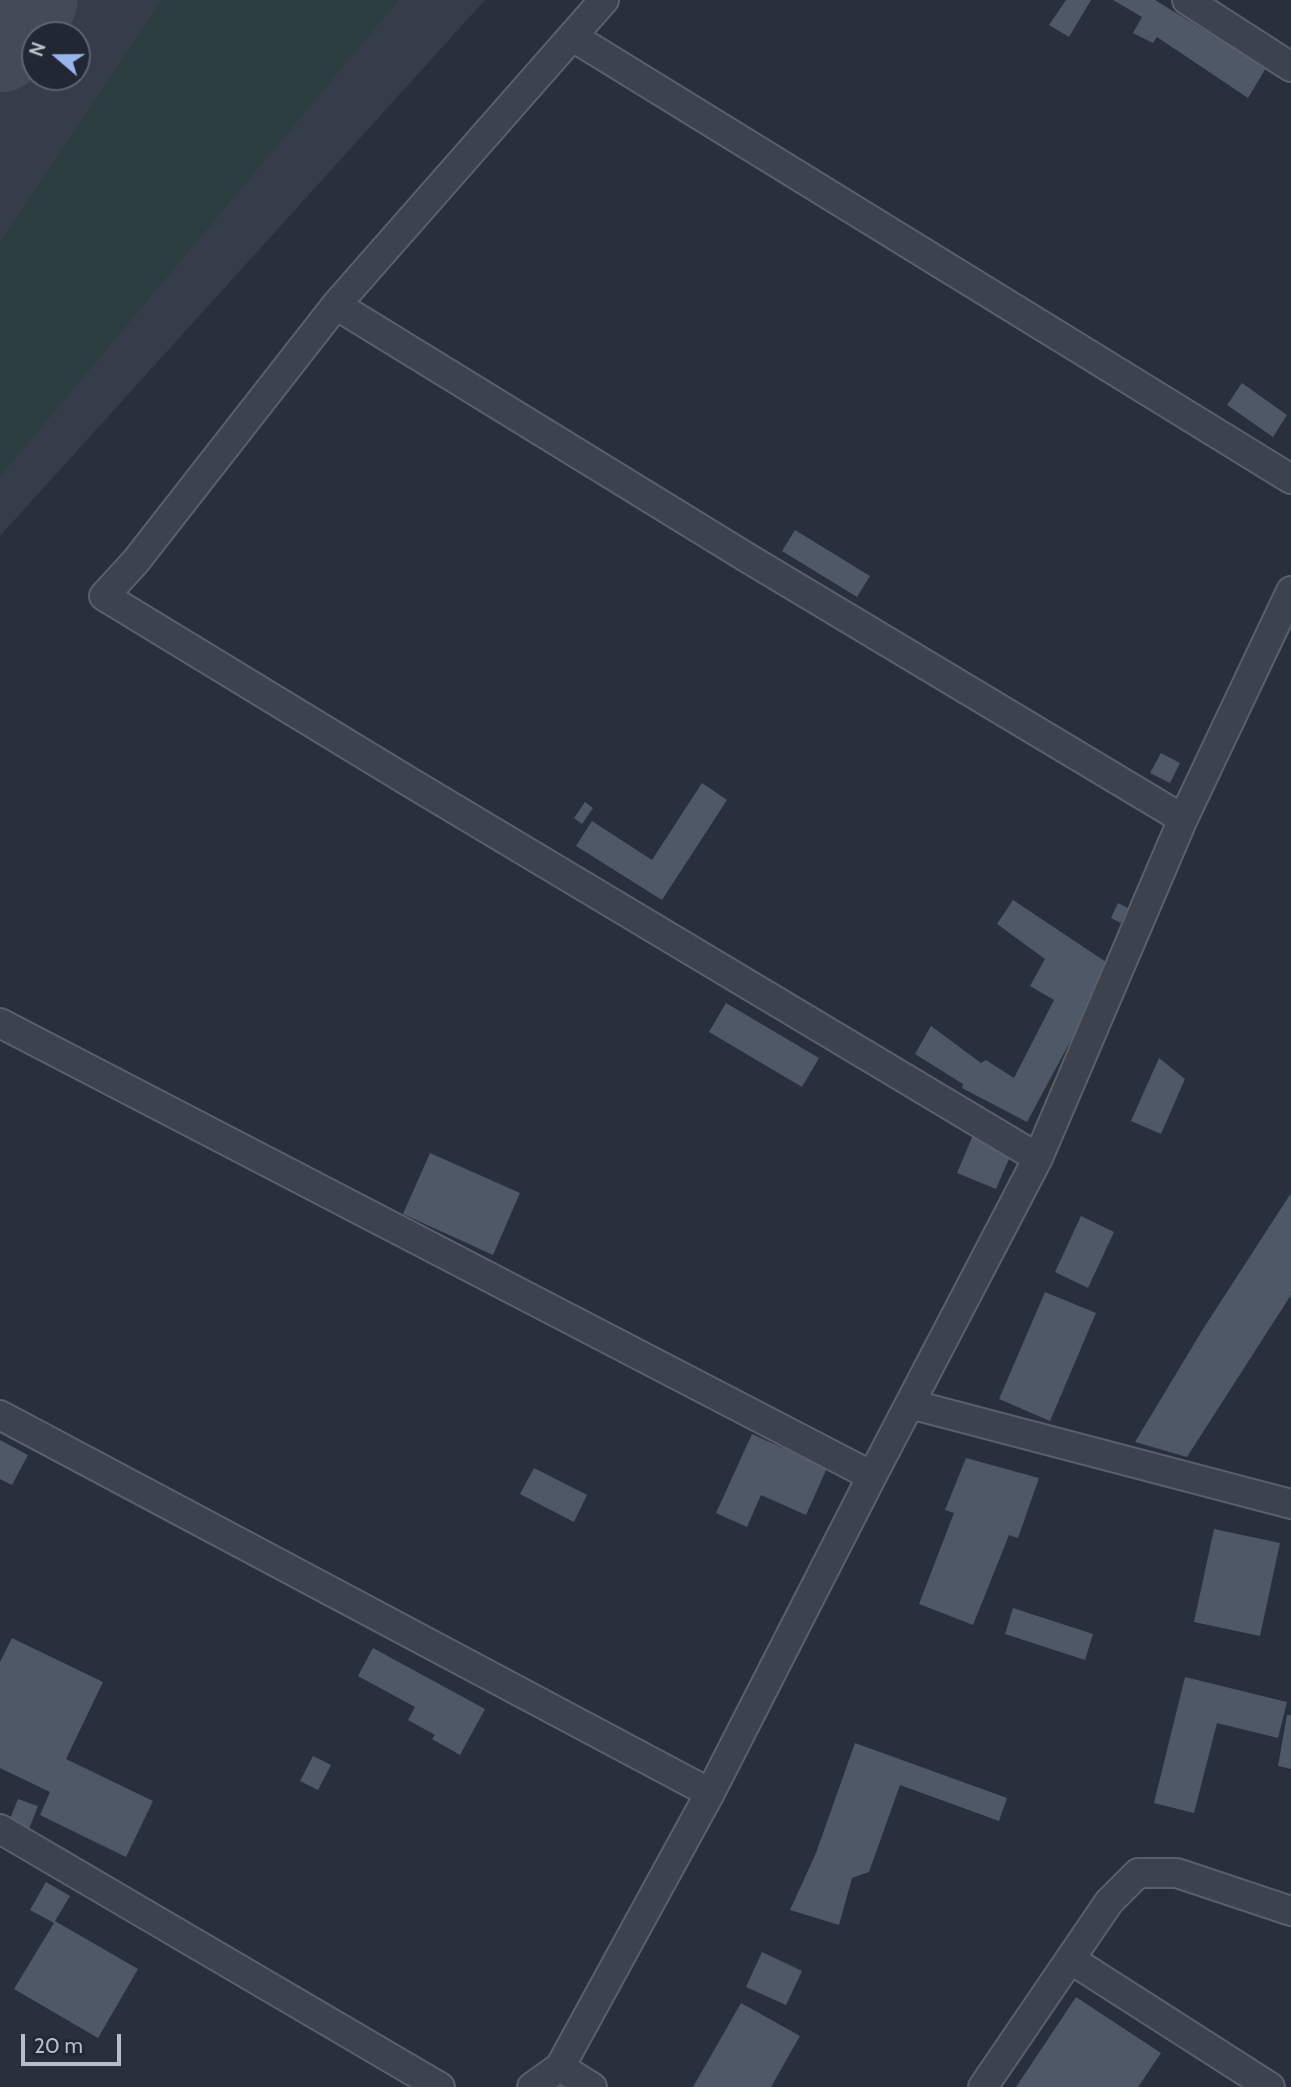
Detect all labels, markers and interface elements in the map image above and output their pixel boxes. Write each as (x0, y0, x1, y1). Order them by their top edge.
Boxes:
north arrow (21, 21, 91, 91)
text: N (25, 39, 51, 60)
scale bar (24, 2021, 124, 2064)
text: 20 m (34, 2033, 83, 2058)

